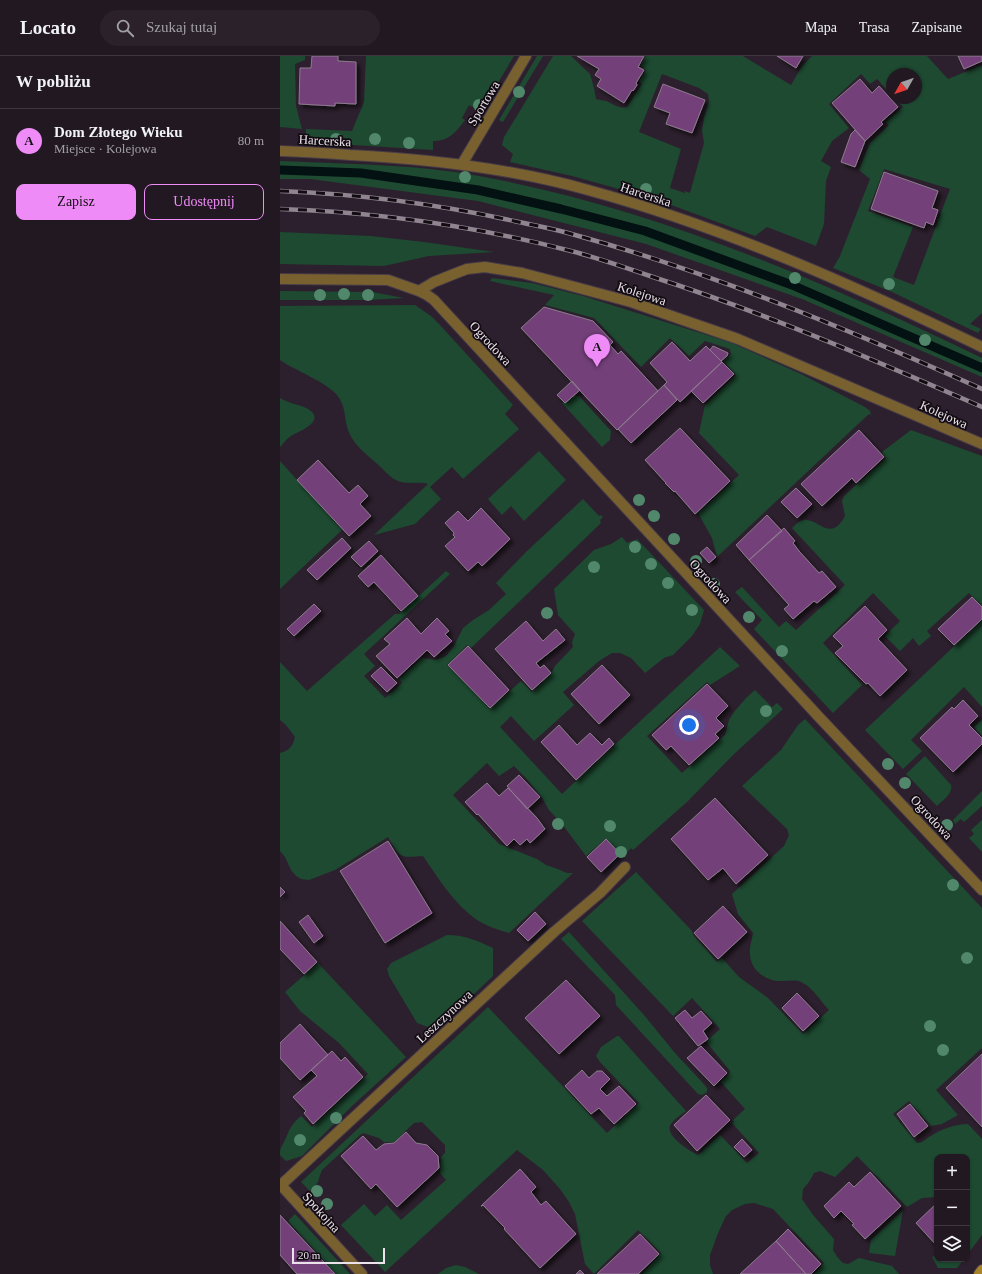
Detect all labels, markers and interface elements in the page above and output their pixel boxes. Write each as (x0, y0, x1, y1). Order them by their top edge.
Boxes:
search box (100, 10, 380, 46)
text: Locato (20, 17, 76, 38)
icon: search (114, 17, 136, 39)
text: Szukaj tutaj (146, 19, 217, 35)
text: Mapa (805, 20, 837, 35)
text: Trasa (859, 20, 889, 35)
text: Zapisane (911, 20, 962, 35)
north arrow (886, 68, 922, 104)
text: W pobliżu (16, 72, 91, 91)
street label: Sportowa (464, 78, 503, 128)
text: Dom Złotego Wieku (54, 124, 183, 140)
street label: Harcerska (298, 132, 352, 149)
text: A (24, 133, 34, 148)
text: 80 m (238, 133, 264, 148)
text: Miejsce · Kolejowa (54, 141, 157, 156)
street label: Harcerska (618, 179, 673, 210)
button: Zapisz (16, 184, 136, 220)
button: Udostępnij (144, 184, 264, 220)
street label: Kolejowa (615, 279, 668, 308)
street label: Ogrodowa (466, 318, 515, 369)
pin: A (584, 334, 610, 367)
street label: Kolejowa (918, 397, 970, 432)
street label: Ogrodowa (686, 556, 735, 607)
your location (679, 715, 699, 735)
street label: Ogrodowa (907, 792, 956, 843)
street label: Leszczynowa (413, 987, 475, 1046)
map controls (934, 1154, 970, 1262)
button: + (934, 1154, 970, 1190)
street label: Spokojna (300, 1189, 344, 1236)
button: − (934, 1190, 970, 1226)
button: layers (934, 1226, 970, 1262)
scale bar (292, 1246, 385, 1265)
text: 20 m (298, 1249, 320, 1261)

